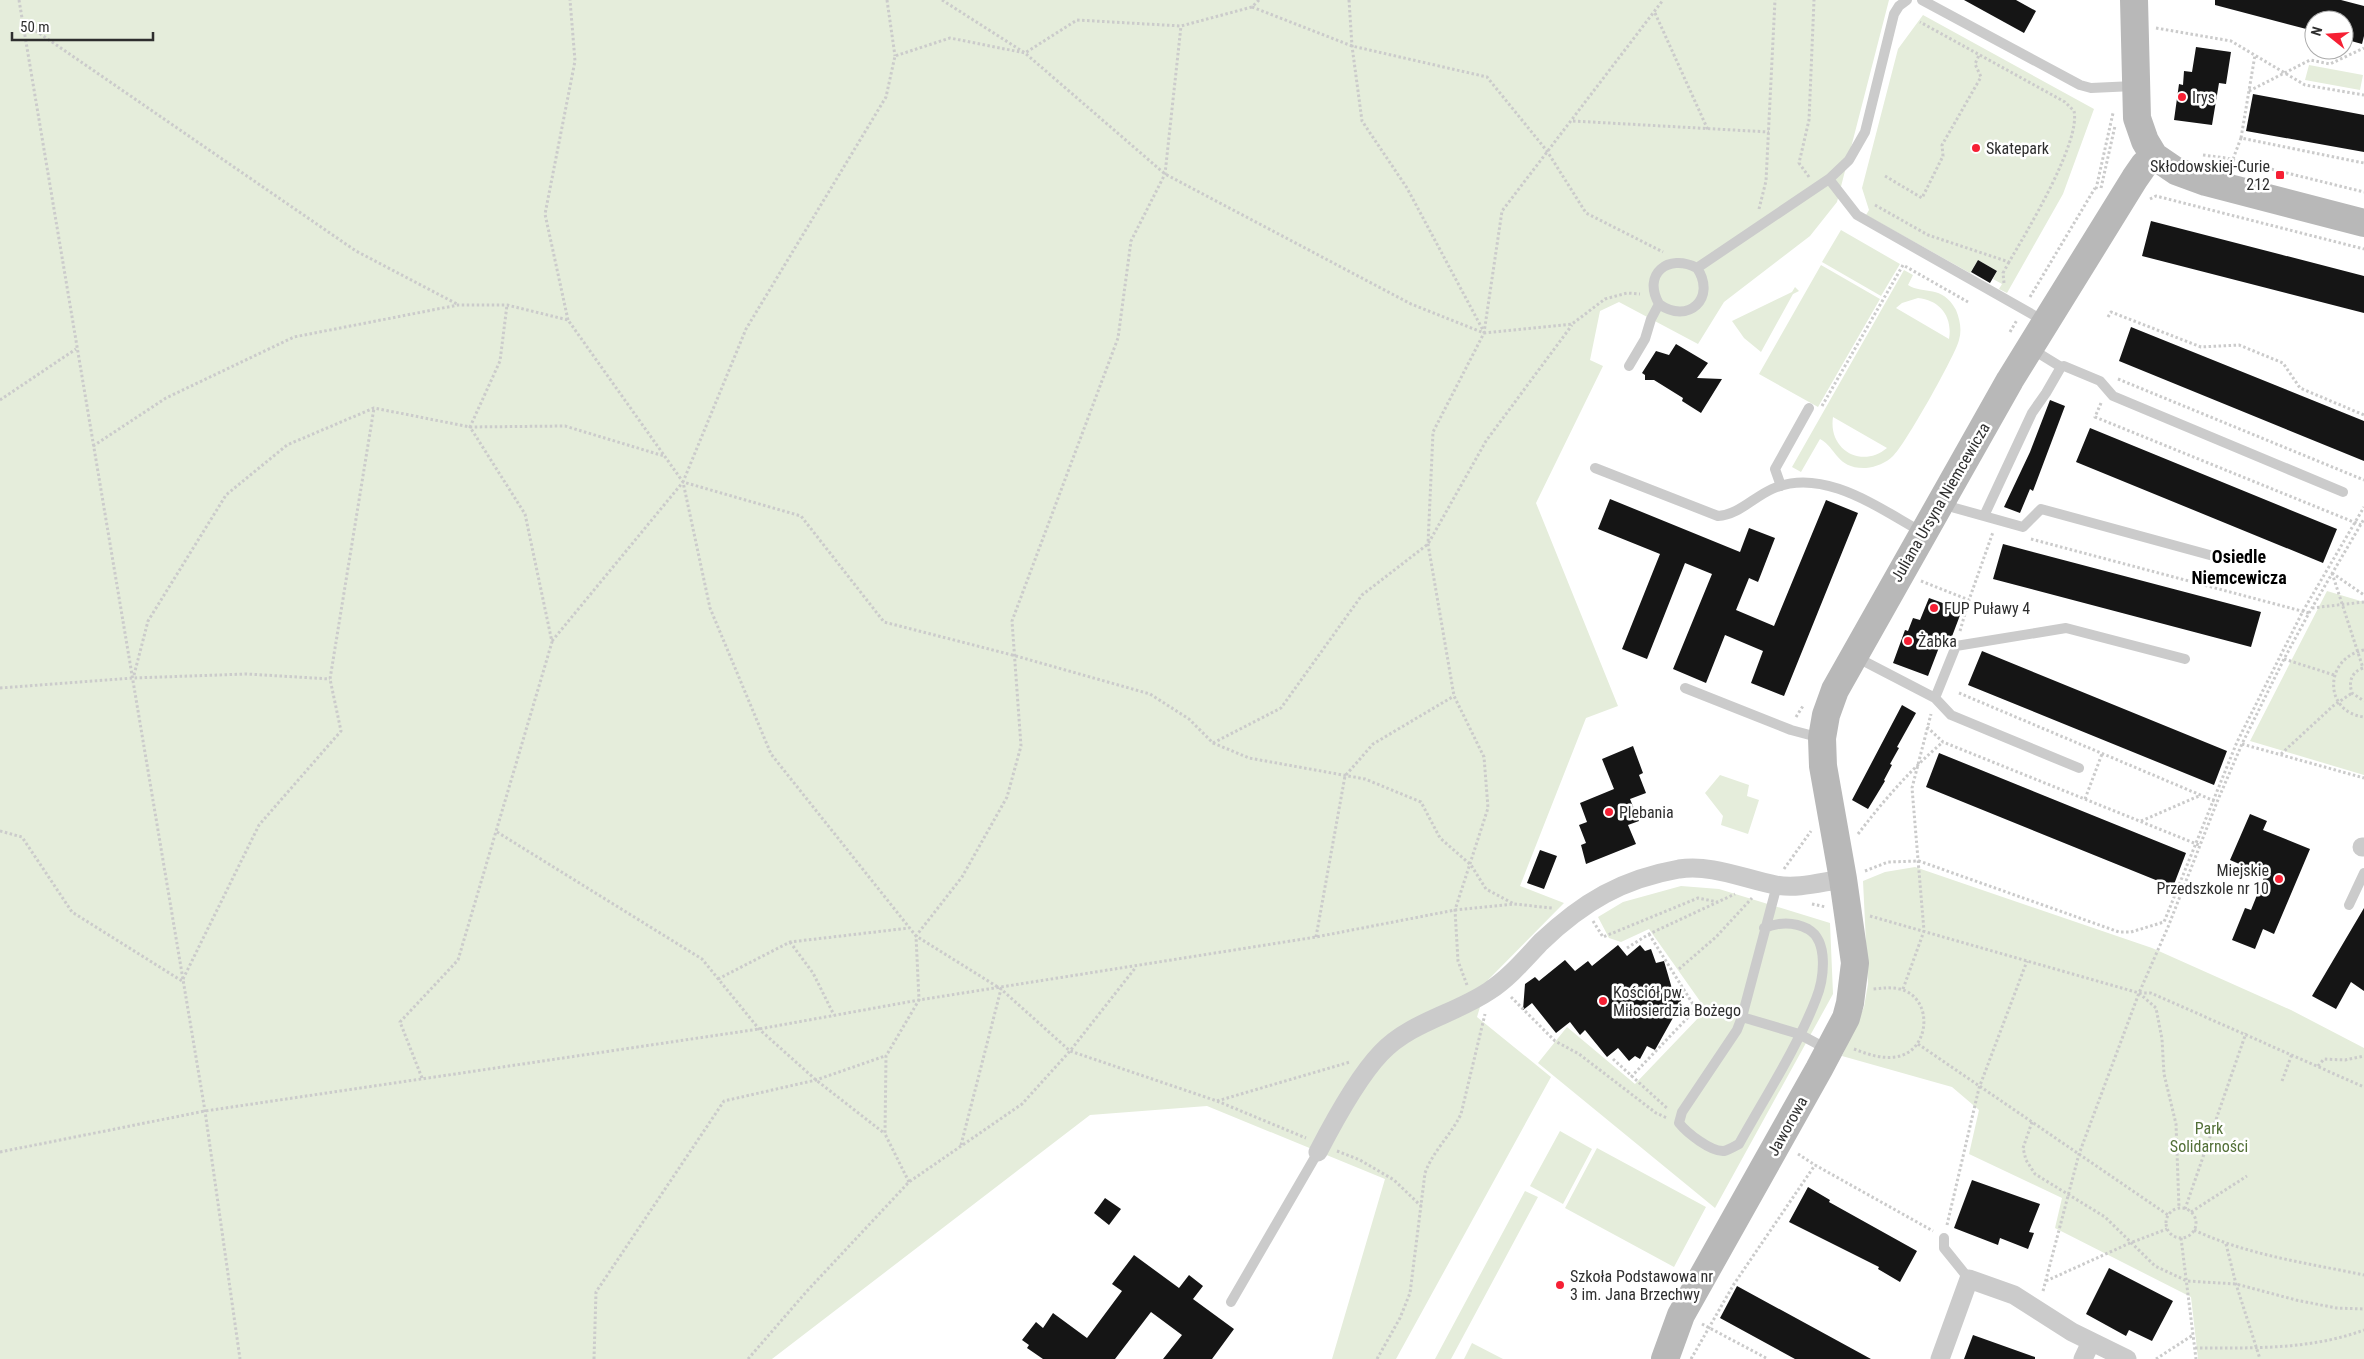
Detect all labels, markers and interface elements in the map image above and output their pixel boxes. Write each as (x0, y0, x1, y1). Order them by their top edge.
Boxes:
scale bar (12, 10, 154, 42)
north arrow (2304, 10, 2354, 60)
text: 50 m (20, 18, 50, 36)
text: N (2308, 25, 2325, 38)
place label: Irys (2192, 88, 2215, 107)
marker: Irys (2176, 91, 2188, 103)
place label: Skatepark (1986, 139, 2050, 158)
marker: Skatepark (1970, 142, 1982, 154)
place label: Skłodowskiej-Curie 212 (2150, 157, 2270, 194)
marker: Skłodowskiej-Curie 212 (2274, 169, 2286, 181)
street label: Juliana Ursyna Niemcewicza (1887, 419, 1994, 585)
district label: Osiedle Niemcewicza (2191, 546, 2287, 588)
place label: FUP Puławy 4 (1944, 599, 2030, 618)
marker: FUP Puławy 4 (1928, 602, 1940, 614)
place label: Żabka (1918, 632, 1957, 651)
marker: Żabka (1902, 635, 1914, 647)
place label: Plebania (1619, 803, 1674, 822)
marker: Plebania (1603, 806, 1615, 818)
place label: Miejskie Przedszkole nr 10 (2156, 861, 2269, 898)
marker: Miejskie Przedszkole nr 10 (2273, 873, 2285, 885)
place label: Kościół pw. Miłosierdzia Bożego (1613, 983, 1741, 1020)
marker: Kościół pw. Miłosierdzia Bożego (1597, 995, 1609, 1007)
street label: Jaworowa (1763, 1093, 1811, 1159)
park label: Park Solidarności (2170, 1119, 2248, 1156)
place label: Szkoła Podstawowa nr 3 im. Jana Brzechwy (1570, 1267, 1713, 1304)
marker: Szkoła Podstawowa nr 3 im. Jana Brzechwy (1554, 1279, 1566, 1291)

